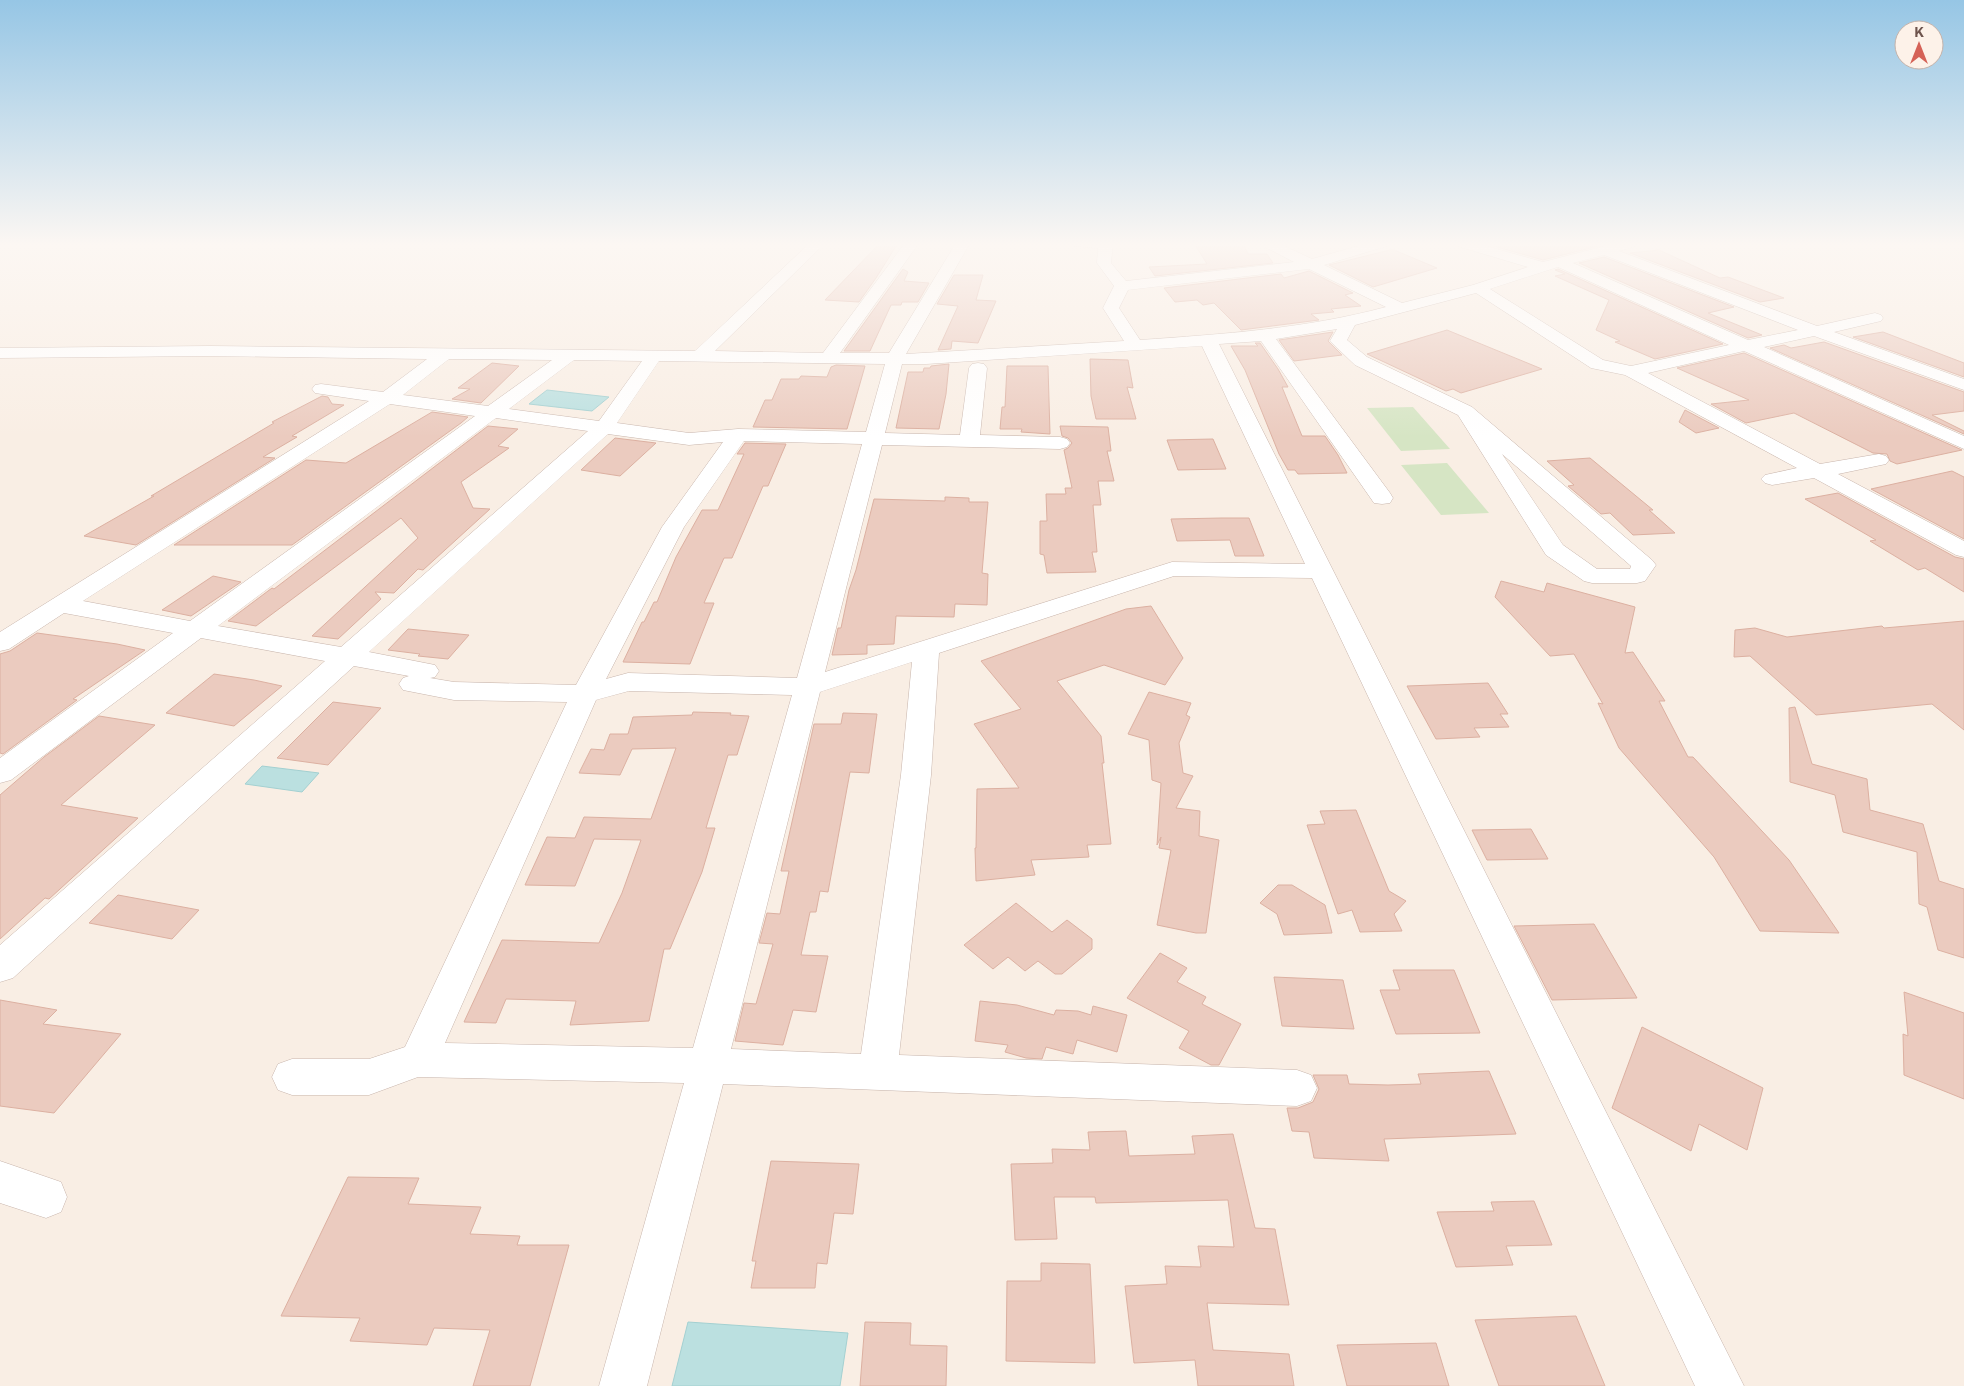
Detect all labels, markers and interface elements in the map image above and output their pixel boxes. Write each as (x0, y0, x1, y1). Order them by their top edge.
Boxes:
north arrow (1894, 20, 1944, 70)
text: K (1914, 23, 1924, 41)

